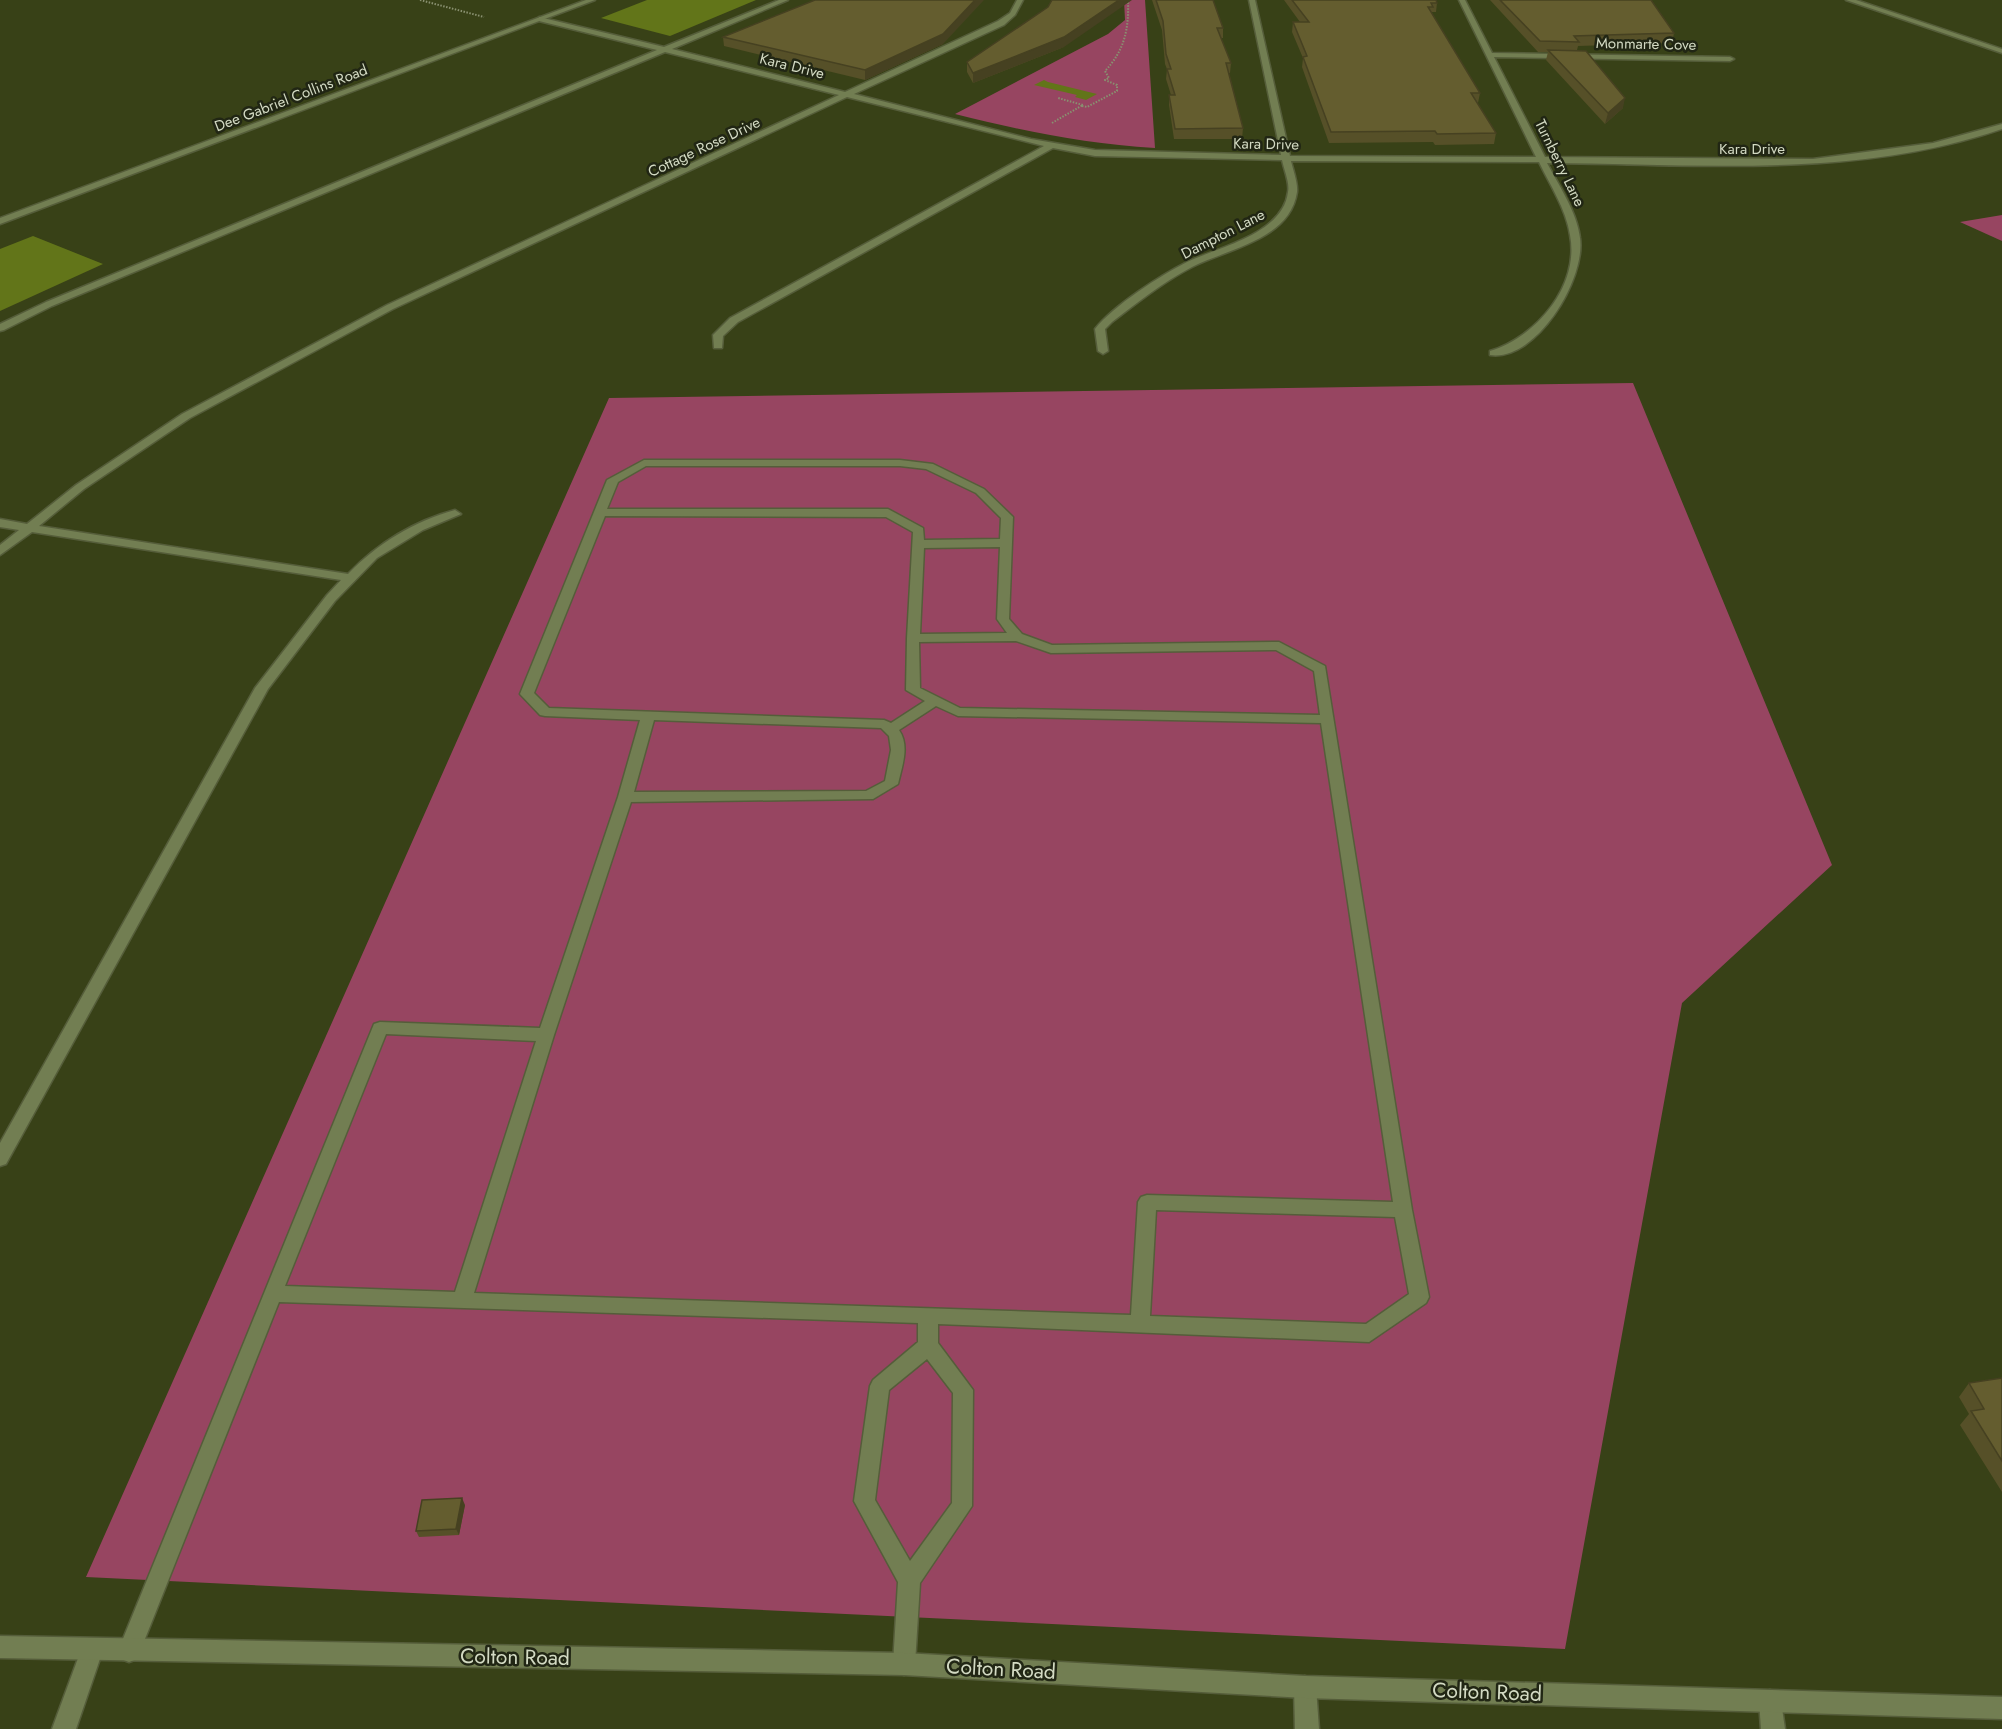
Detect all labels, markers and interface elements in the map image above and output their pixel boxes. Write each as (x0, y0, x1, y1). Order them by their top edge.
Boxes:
street label: Monmarte Cove (1596, 32, 1697, 56)
street label: Kara Drive (757, 47, 827, 85)
street label: Dee Gabriel Collins Road (211, 59, 371, 137)
street label: Cottage Rose Drive (644, 111, 764, 183)
street label: Turnberry Lane (1529, 116, 1591, 210)
street label: Kara Drive (1233, 132, 1299, 156)
street label: Kara Drive (1719, 138, 1785, 160)
street label: Dampton Lane (1177, 203, 1269, 265)
street label: Colton Road (460, 1641, 570, 1673)
street label: Colton Road (945, 1651, 1057, 1687)
street label: Colton Road (1432, 1675, 1542, 1709)

